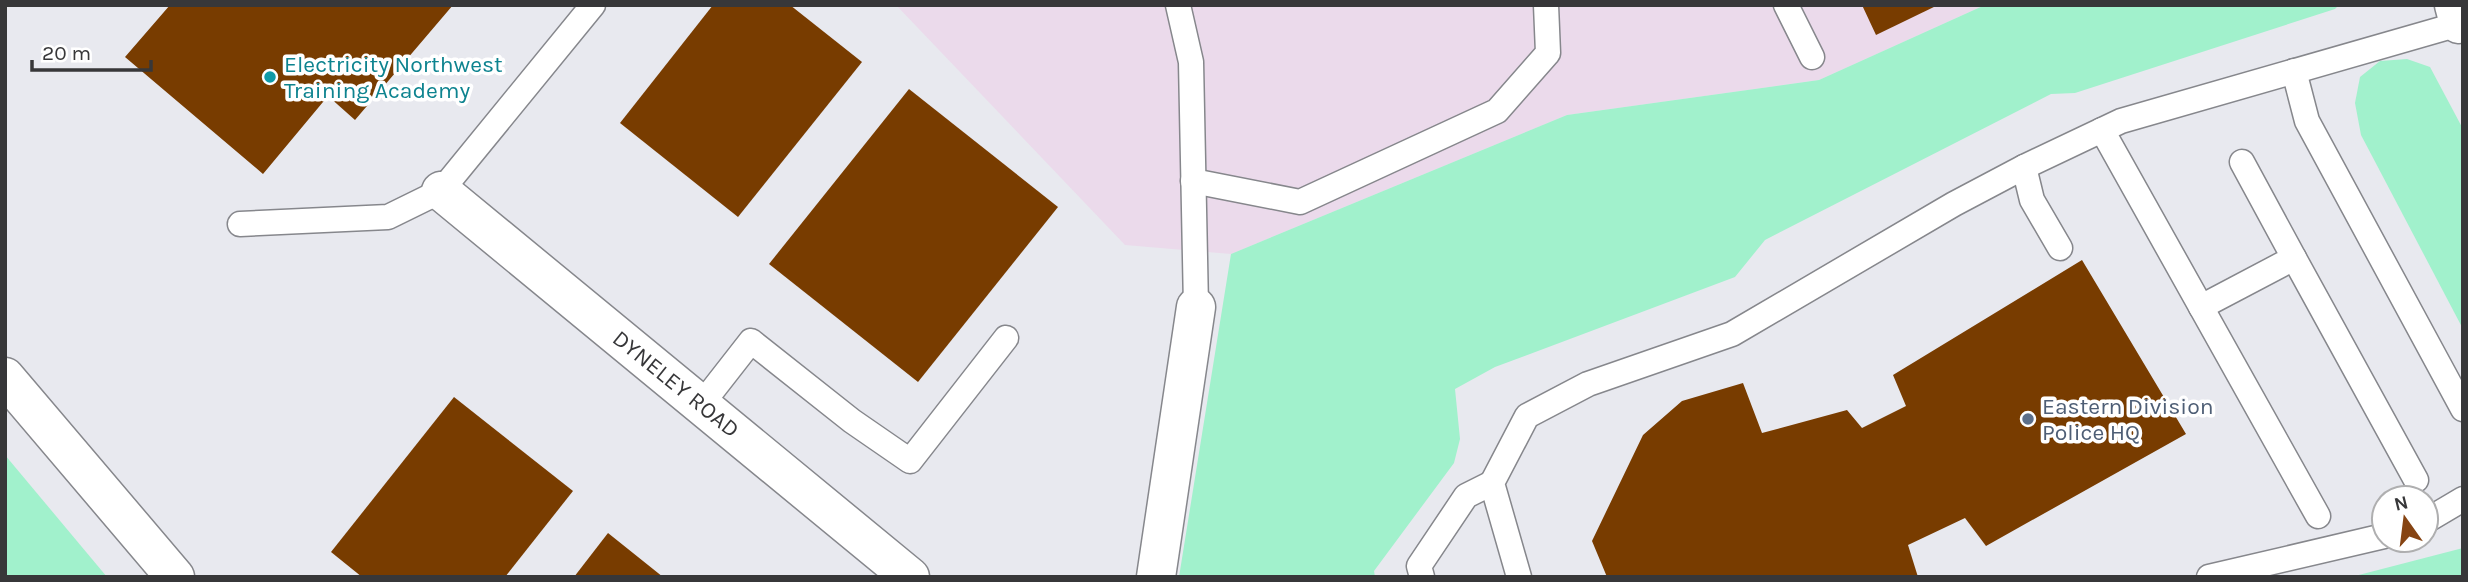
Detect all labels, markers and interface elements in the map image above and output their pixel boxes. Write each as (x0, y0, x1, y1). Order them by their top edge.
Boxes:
scale bar (32, 28, 150, 72)
text: 20 m (42, 41, 91, 65)
place label: Electricity Northwest Training Academy (284, 51, 503, 104)
marker: Electricity Northwest Training Academy (262, 69, 278, 85)
street label: DYNELEY ROAD (607, 325, 745, 443)
place label: Eastern Division Police HQ (2042, 393, 2214, 446)
marker: Eastern Division Police HQ (2020, 411, 2036, 427)
north arrow (2370, 484, 2440, 554)
text: N (2392, 491, 2410, 516)

